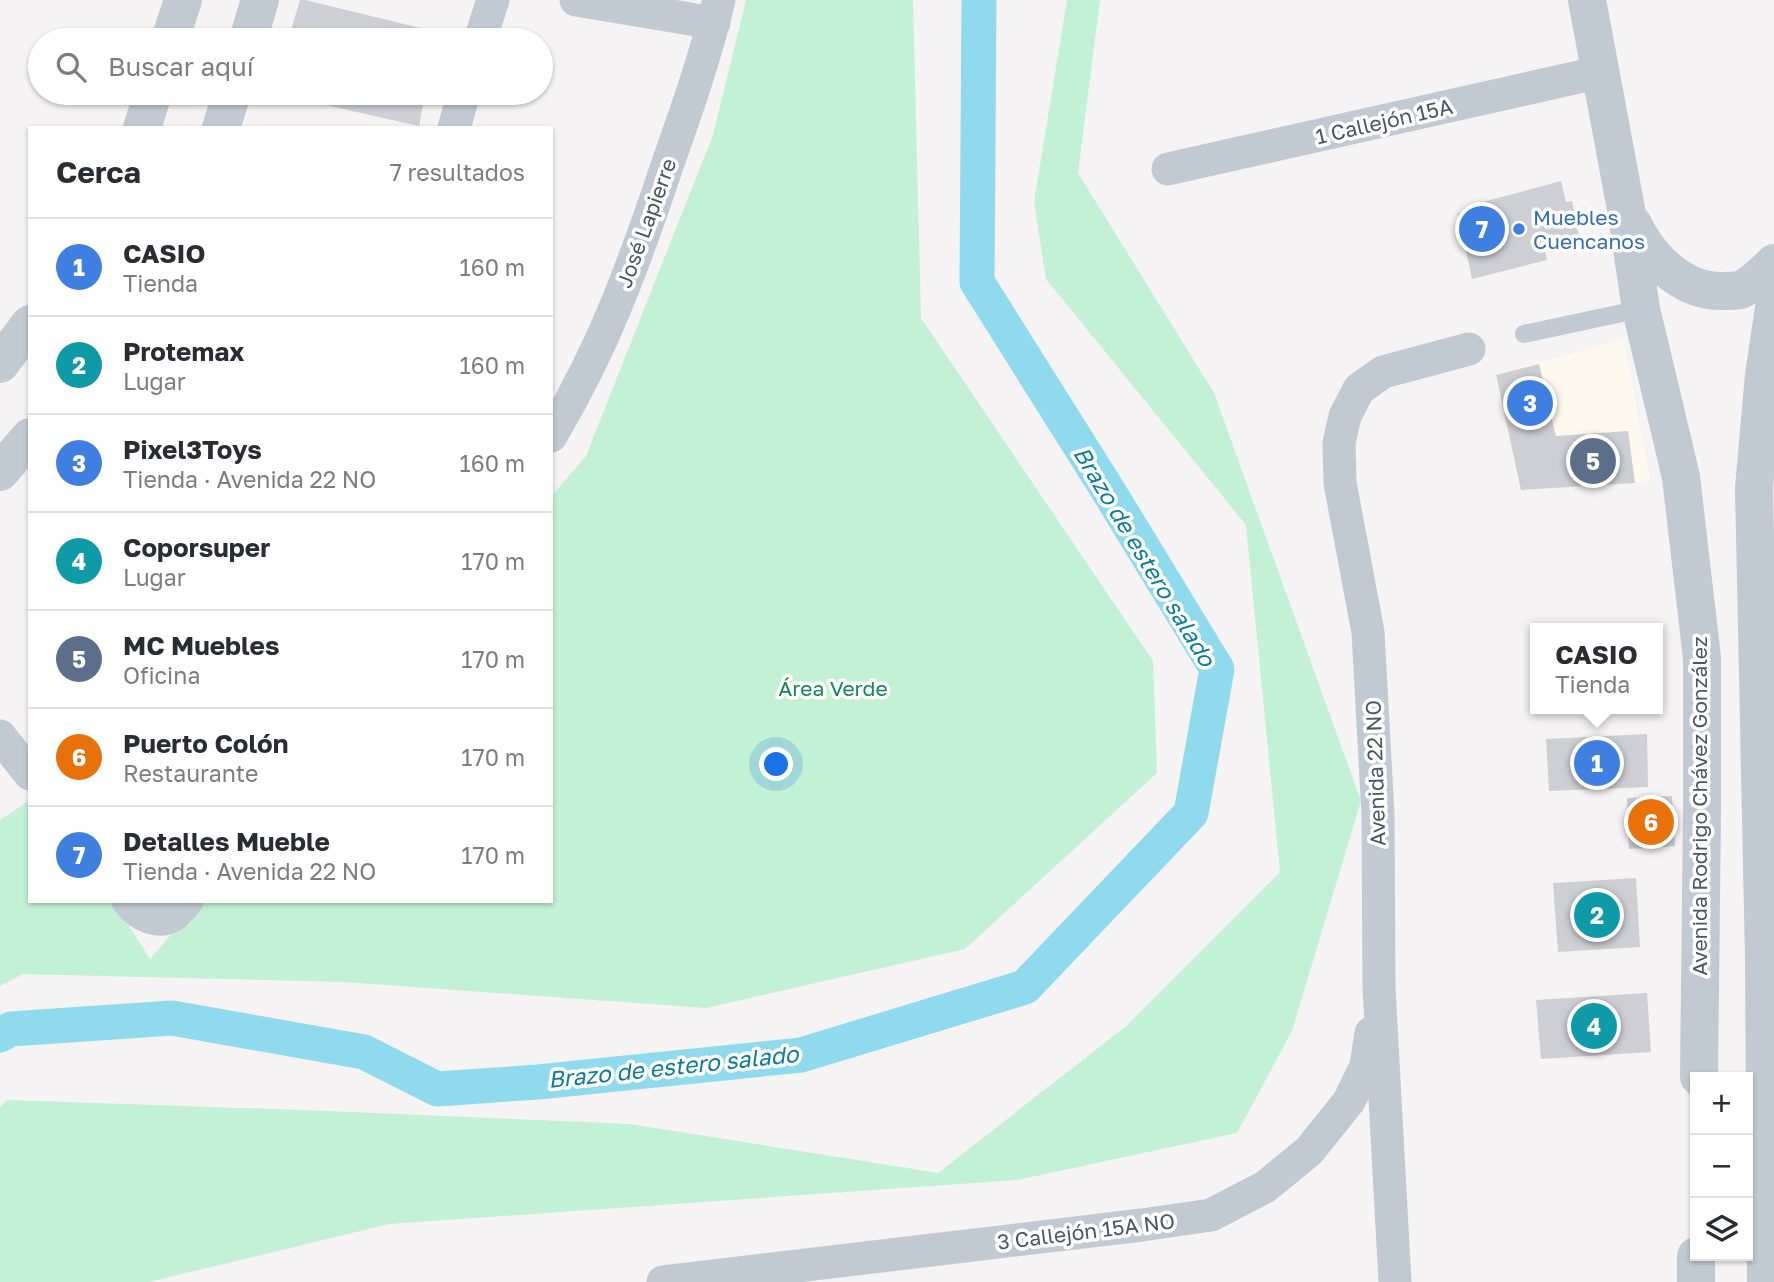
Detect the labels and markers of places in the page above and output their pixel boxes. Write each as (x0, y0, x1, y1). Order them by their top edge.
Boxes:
pin: 7 (1459, 203, 1505, 255)
place label: Muebles Cuencanos (1533, 204, 1645, 254)
marker: Muebles Cuencanos (1511, 221, 1527, 237)
pin: 3 (1507, 377, 1553, 429)
pin: 5 (1570, 435, 1616, 487)
pin: 1 (1574, 737, 1620, 789)
pin: 6 (1628, 796, 1674, 848)
pin: 2 (1574, 889, 1620, 941)
pin: 4 (1571, 1000, 1617, 1052)

